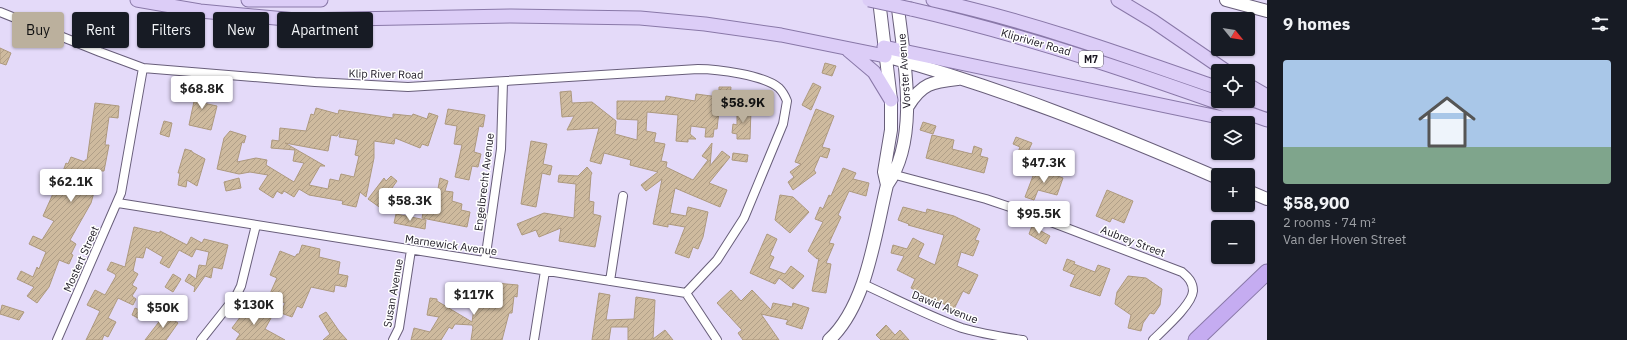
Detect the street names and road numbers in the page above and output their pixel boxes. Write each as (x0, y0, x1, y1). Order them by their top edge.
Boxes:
street label: Kliprivier Road (999, 25, 1073, 59)
street label: Vorster Avenue (894, 33, 914, 109)
road number: M7 (1079, 51, 1103, 67)
street label: Klip River Road (348, 66, 424, 82)
street label: Engelbrecht Avenue (471, 132, 497, 232)
street label: Aubrey Street (1099, 222, 1167, 260)
street label: Mostert Street (60, 224, 102, 294)
street label: Marnewick Avenue (404, 232, 498, 258)
street label: Susan Avenue (380, 258, 406, 328)
street label: Dawid Avenue (910, 287, 980, 327)

